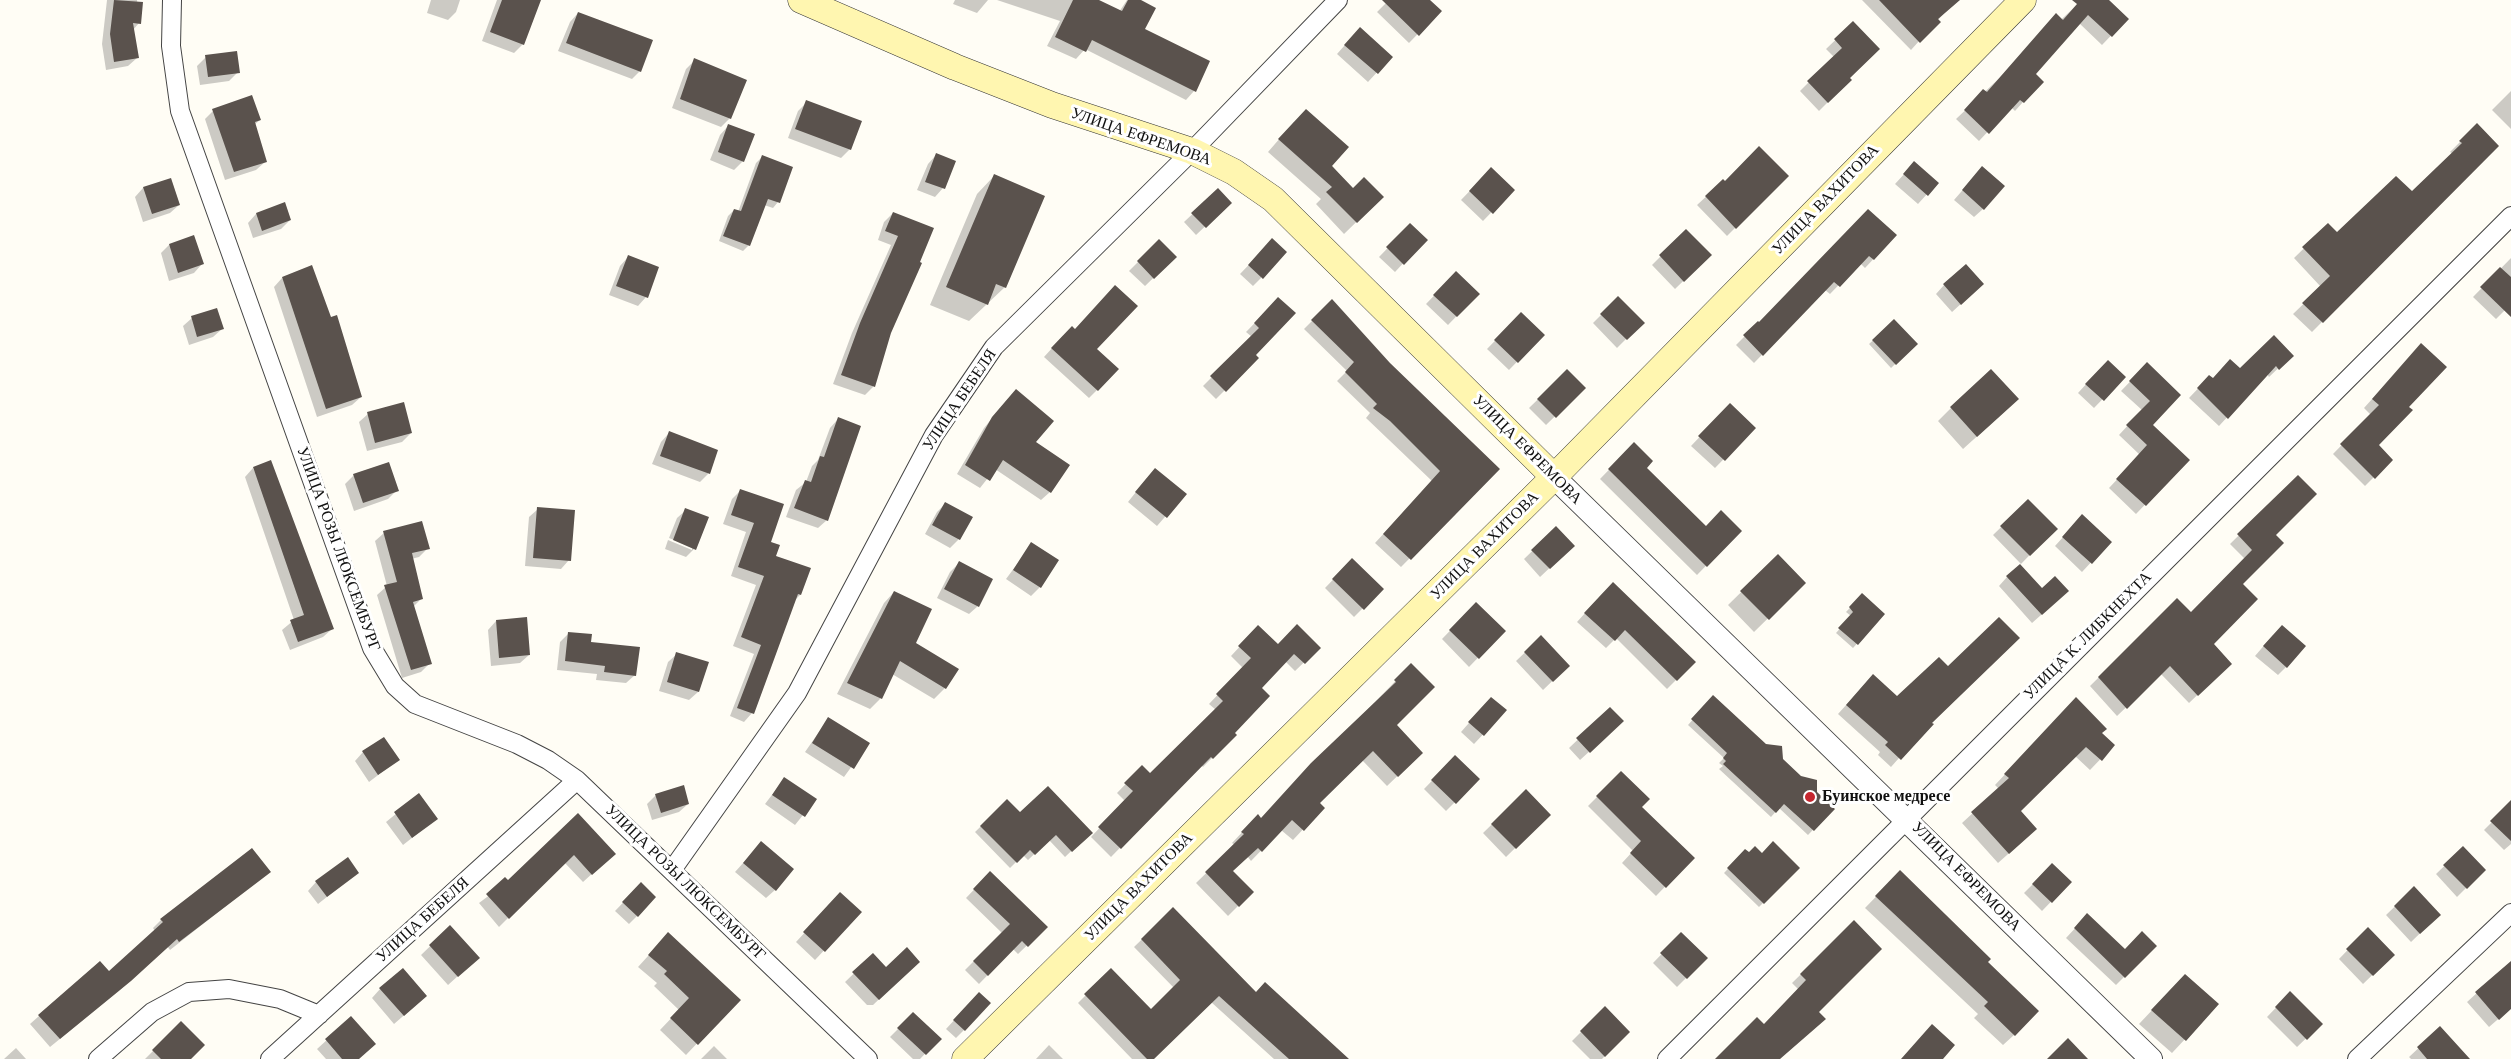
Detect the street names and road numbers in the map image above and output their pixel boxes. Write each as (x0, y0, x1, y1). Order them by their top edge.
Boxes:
street label: УЛИЦА ЕФРЕМОВА (1068, 104, 1214, 170)
street label: УЛИЦА ВАХИТОВА (1768, 141, 1884, 259)
street label: УЛИЦА БЕБЕЛЯ (919, 346, 1001, 454)
street label: УЛИЦА ЕФРЕМОВА (1468, 391, 1586, 509)
street label: УЛИЦА РОЗЫ ЛЮКСЕМБУРГ (292, 444, 384, 654)
street label: УЛИЦА ВАХИТОВА (1427, 488, 1543, 604)
street label: УЛИЦА К. ЛИБКНЕХТА (2020, 568, 2156, 704)
street label: УЛИЦА РОЗЫ ЛЮКСЕМБУРГ (601, 801, 769, 965)
street label: УЛИЦА ЕФРЕМОВА (1907, 818, 2025, 936)
street label: УЛИЦА ВАХИТОВА (1081, 829, 1197, 945)
street label: УЛИЦА БЕБЕЛЯ (373, 873, 473, 967)

